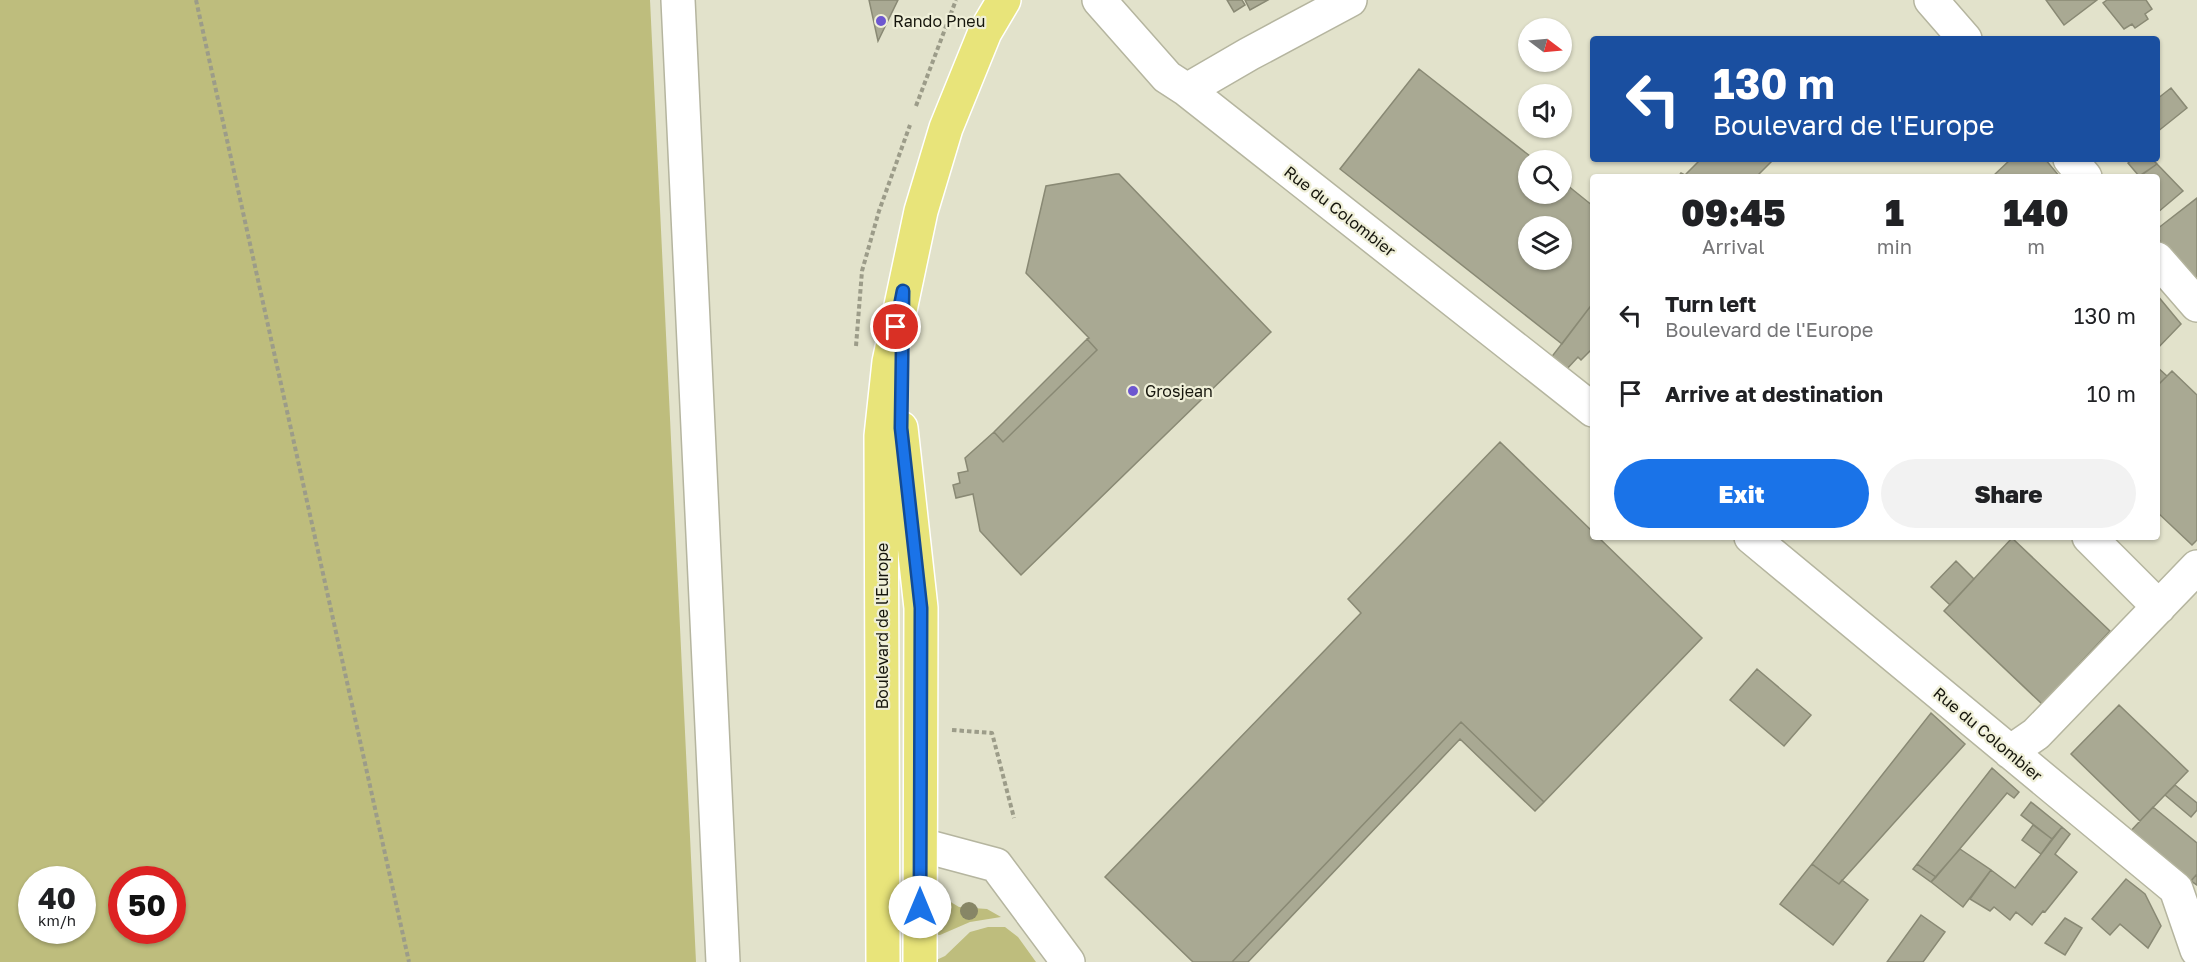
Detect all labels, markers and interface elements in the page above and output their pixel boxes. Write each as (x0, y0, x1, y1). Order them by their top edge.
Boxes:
place label: Rando Pneu (893, 11, 985, 31)
marker: Rando Pneu (874, 14, 888, 28)
north arrow (1518, 18, 1572, 72)
map controls (1518, 18, 1572, 270)
text: 130 m (1713, 58, 1835, 108)
icon: left (1614, 60, 1692, 138)
button: sound (1518, 84, 1572, 138)
text: Boulevard de l'Europe (1713, 109, 1994, 141)
button: search (1518, 150, 1572, 204)
street label: Rue du Colombier (1280, 161, 1400, 261)
text: 09:45 (1681, 191, 1786, 234)
text: 1 (1885, 191, 1904, 234)
text: 140 (2003, 191, 2069, 234)
button: layers (1518, 216, 1572, 270)
text: Arrival (1702, 234, 1765, 258)
text: min (1877, 234, 1912, 258)
text: m (2027, 234, 2045, 258)
text: Turn left (1665, 290, 1756, 317)
icon: left (1614, 299, 1647, 332)
pin (870, 301, 921, 352)
text: 130 m (2074, 302, 2136, 329)
icon: arrive (879, 310, 912, 343)
text: Boulevard de l'Europe (1665, 317, 1873, 341)
icon: arrive (1614, 377, 1647, 410)
text: Arrive at destination (1665, 380, 1883, 407)
text: 10 m (2087, 380, 2136, 407)
place label: Grosjean (1145, 381, 1213, 401)
marker: Grosjean (1126, 384, 1140, 398)
button: Exit (1614, 459, 1869, 528)
button: Share (1881, 459, 2136, 528)
street label: Boulevard de l'Europe (872, 543, 892, 709)
street label: Rue du Colombier (1930, 683, 2046, 785)
speed limit sign: 50 (108, 866, 186, 944)
position arrow (888, 875, 952, 939)
text: 40 (38, 880, 76, 916)
text: km/h (38, 911, 76, 929)

